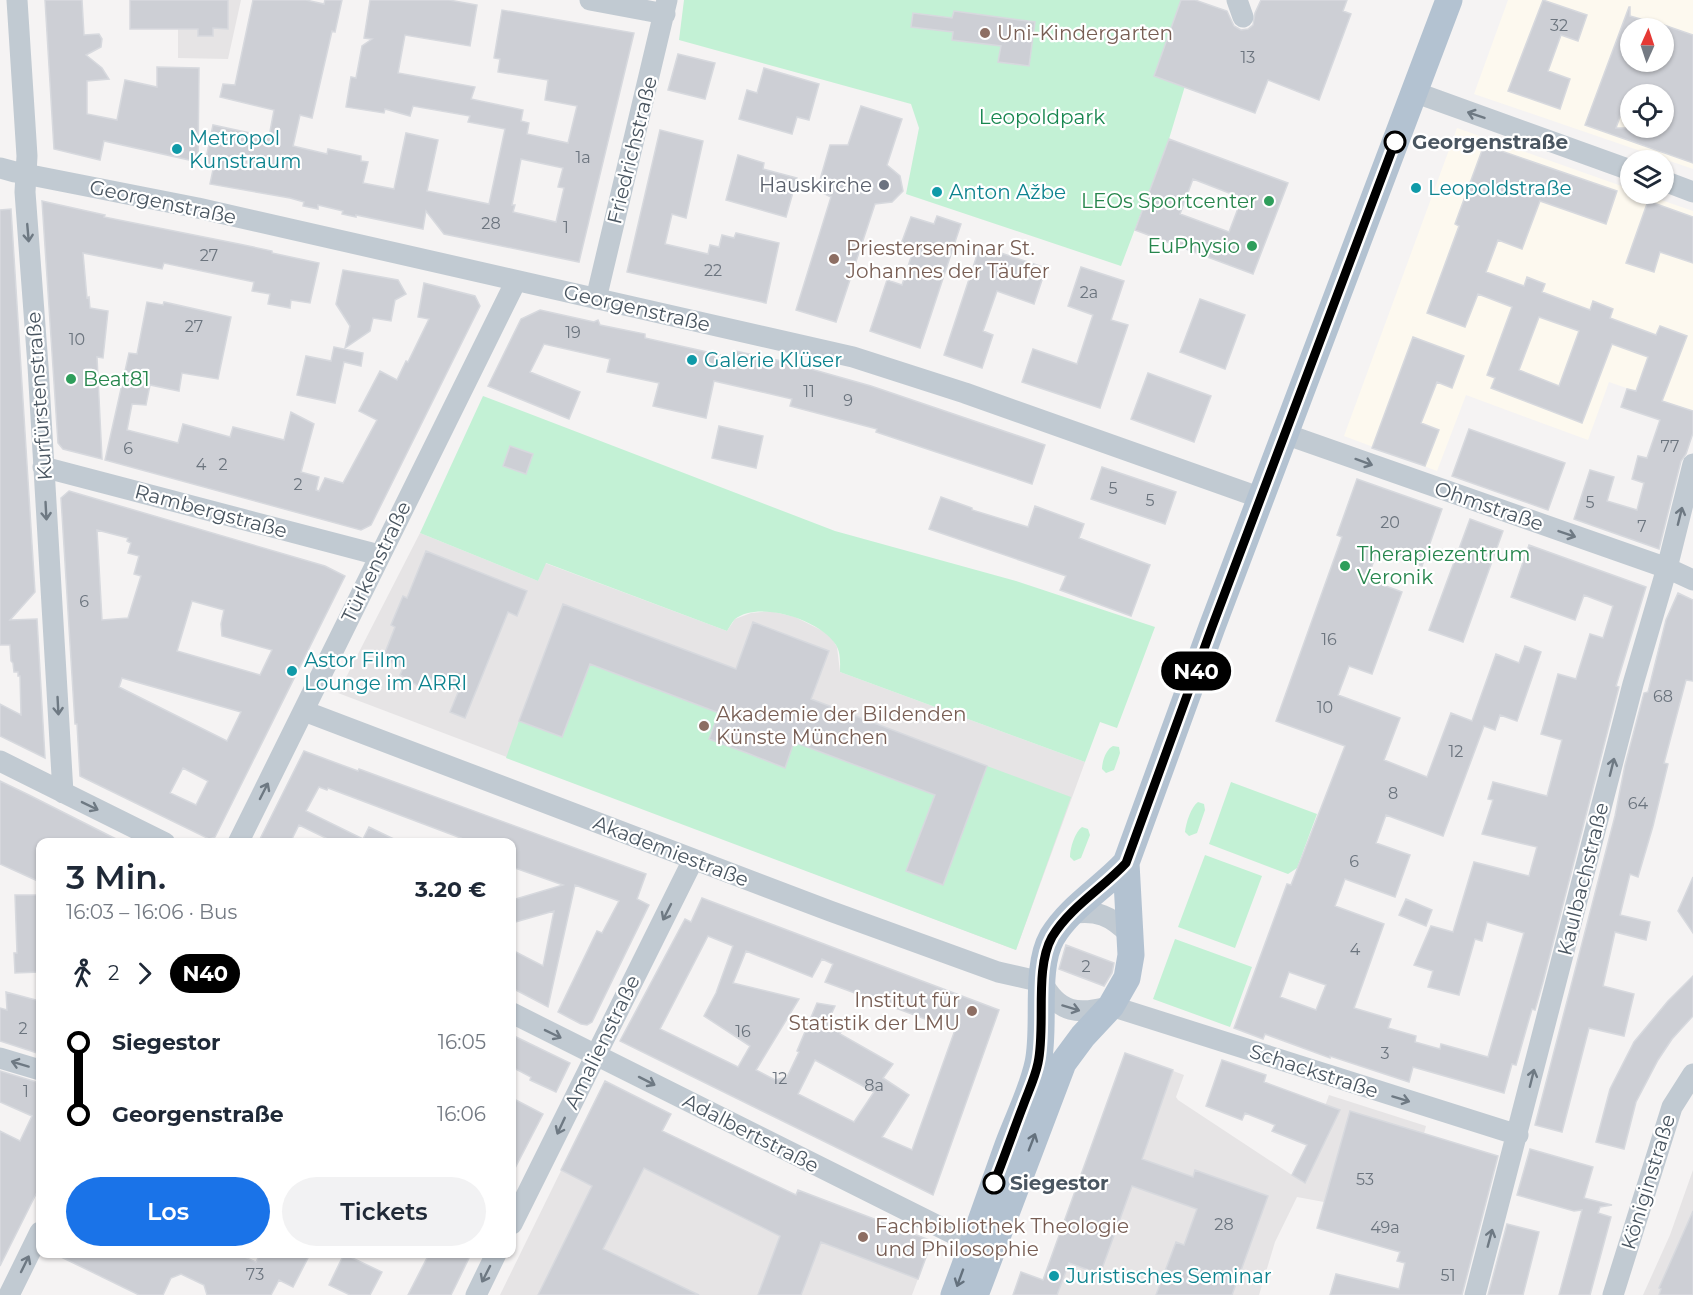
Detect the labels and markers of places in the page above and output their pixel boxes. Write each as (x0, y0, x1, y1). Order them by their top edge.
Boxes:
place label: Uni-Kindergarten (997, 21, 1173, 45)
marker: Uni-Kindergarten (978, 26, 992, 40)
place label: Metropol Kunstraum (189, 126, 301, 173)
place label: Georgenstraße (1412, 130, 1568, 154)
marker: Georgenstraße (1384, 131, 1406, 153)
marker: Metropol Kunstraum (170, 142, 184, 156)
place label: Hauskirche (759, 173, 872, 197)
place label: Leopoldstraße (1428, 176, 1572, 200)
marker: Hauskirche (877, 178, 891, 192)
place label: Anton Ažbe (949, 180, 1066, 204)
marker: Leopoldstraße (1409, 181, 1423, 195)
marker: Anton Ažbe (930, 185, 944, 199)
place label: LEOs Sportcenter (1081, 189, 1257, 213)
marker: LEOs Sportcenter (1262, 194, 1276, 208)
place label: EuPhysio (1147, 234, 1240, 258)
place label: Priesterseminar St. Johannes der Täufer (845, 236, 1050, 283)
marker: EuPhysio (1245, 239, 1259, 253)
marker: Priesterseminar St. Johannes der Täufer (827, 252, 841, 266)
place label: Galerie Klüser (704, 348, 842, 372)
marker: Galerie Klüser (685, 353, 699, 367)
place label: Beat81 (83, 367, 150, 391)
marker: Beat81 (64, 372, 78, 386)
place label: Therapiezentrum Veronik (1357, 542, 1530, 589)
marker: Therapiezentrum Veronik (1338, 559, 1352, 573)
place label: Astor Film Lounge im ARRI (304, 648, 467, 695)
marker: Astor Film Lounge im ARRI (285, 664, 299, 678)
place label: Akademie der Bildenden Künste München (716, 702, 967, 749)
marker: Akademie der Bildenden Künste München (697, 719, 711, 733)
place label: Institut für Statistik der LMU (789, 988, 960, 1035)
marker: Institut für Statistik der LMU (965, 1004, 979, 1018)
place label: Siegestor (1010, 1171, 1109, 1195)
marker: Siegestor (983, 1172, 1005, 1194)
place label: Fachbibliothek Theologie und Philosophie (875, 1214, 1129, 1261)
marker: Fachbibliothek Theologie und Philosophie (856, 1230, 870, 1244)
place label: Juristisches Seminar (1065, 1264, 1272, 1288)
marker: Juristisches Seminar (1047, 1269, 1061, 1283)

